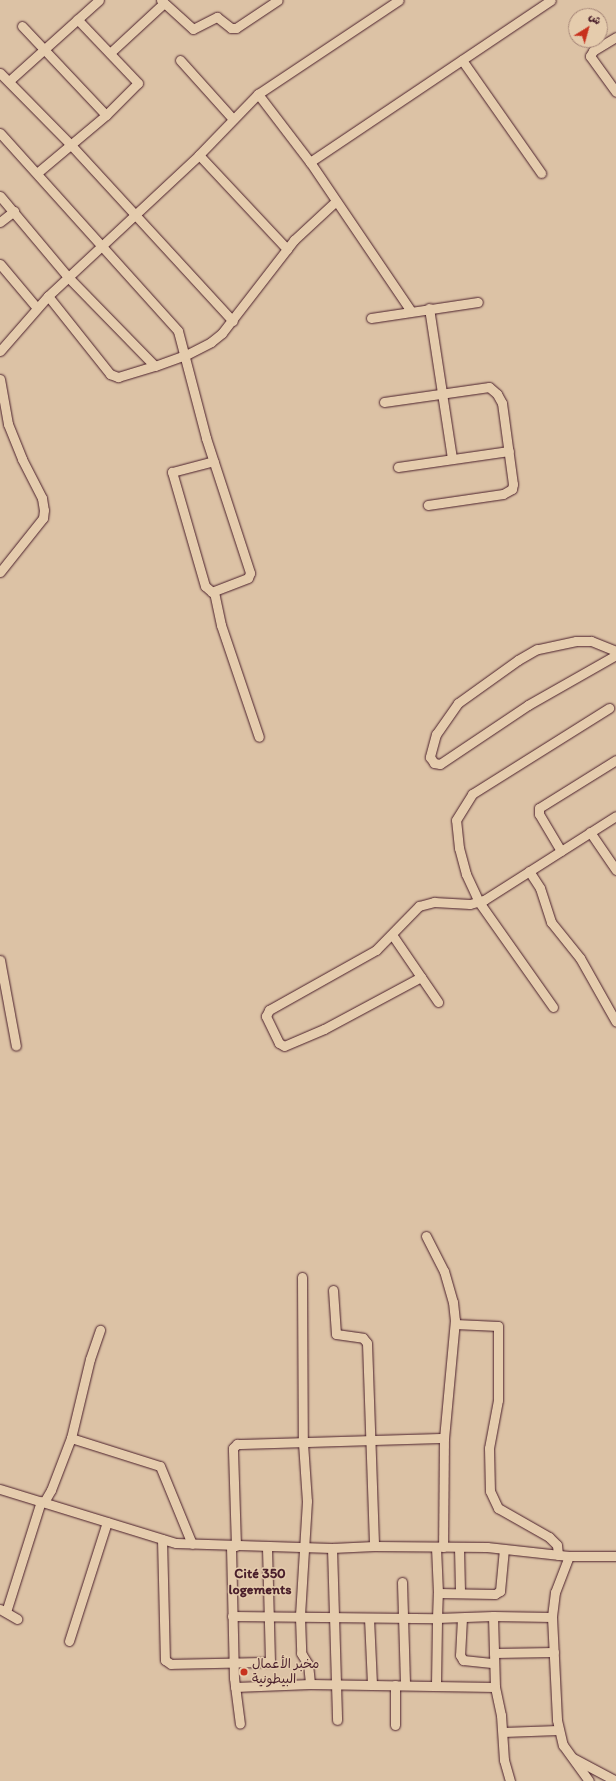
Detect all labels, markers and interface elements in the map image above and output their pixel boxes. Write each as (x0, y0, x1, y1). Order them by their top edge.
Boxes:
north arrow (568, 8, 608, 48)
text: ش (586, 10, 604, 28)
district label: Cité 350 logements (229, 1566, 291, 1598)
place label: مخبر الأعمال البيطونية (252, 1657, 319, 1688)
marker: مخبر الأعمال البيطونية (239, 1667, 249, 1677)

